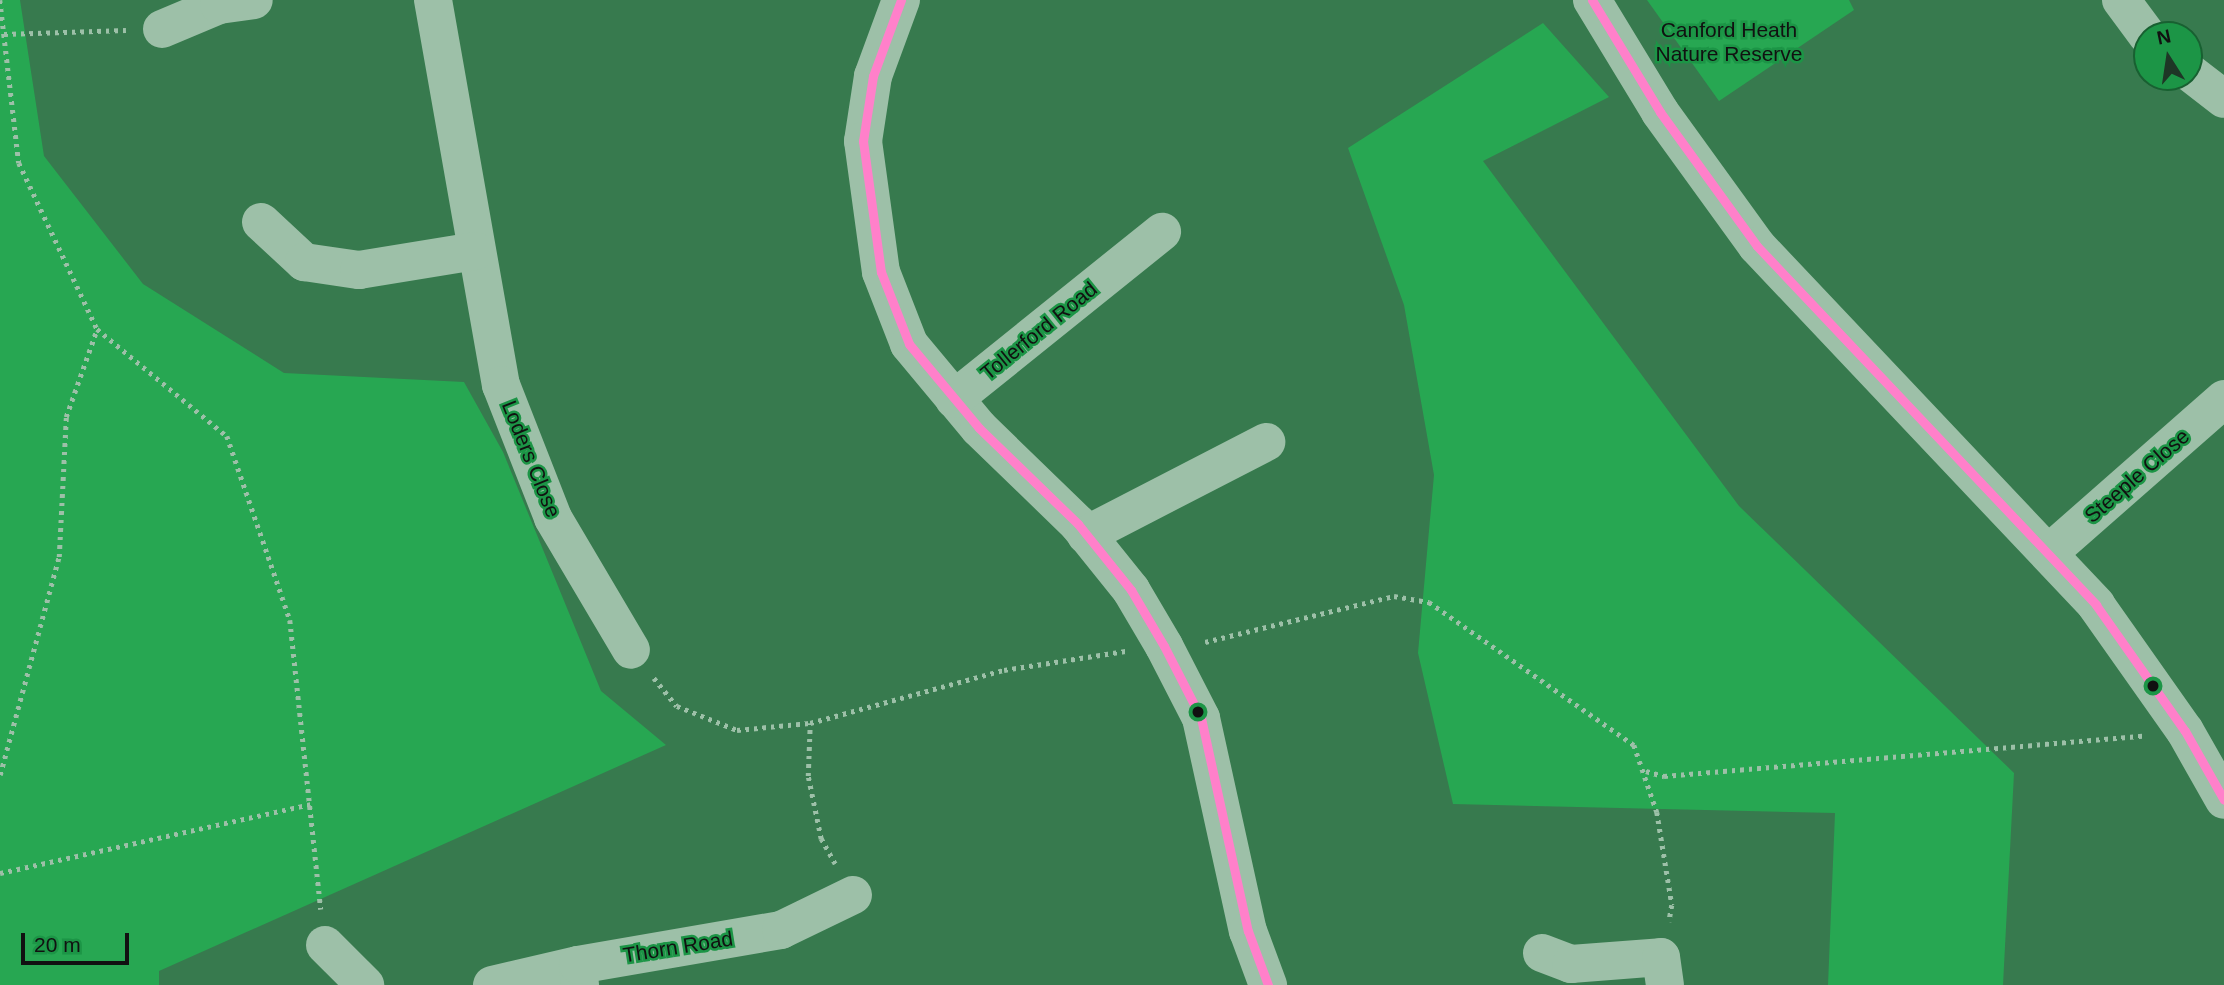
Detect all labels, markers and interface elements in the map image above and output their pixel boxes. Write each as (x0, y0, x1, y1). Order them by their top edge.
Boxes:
park label: Canford Heath Nature Reserve (1655, 17, 1803, 67)
north arrow (2133, 21, 2203, 91)
text: N (2155, 25, 2173, 49)
street label: Tollerford Road (976, 276, 1102, 386)
street label: Loders Close (496, 397, 566, 521)
street label: Steeple Close (2079, 424, 2195, 528)
unlabelled marker (2146, 679, 2160, 693)
unlabelled marker (1191, 705, 1205, 719)
scale bar (24, 918, 133, 962)
street label: Thorn Road (621, 926, 735, 968)
text: 20 m (34, 933, 81, 956)

